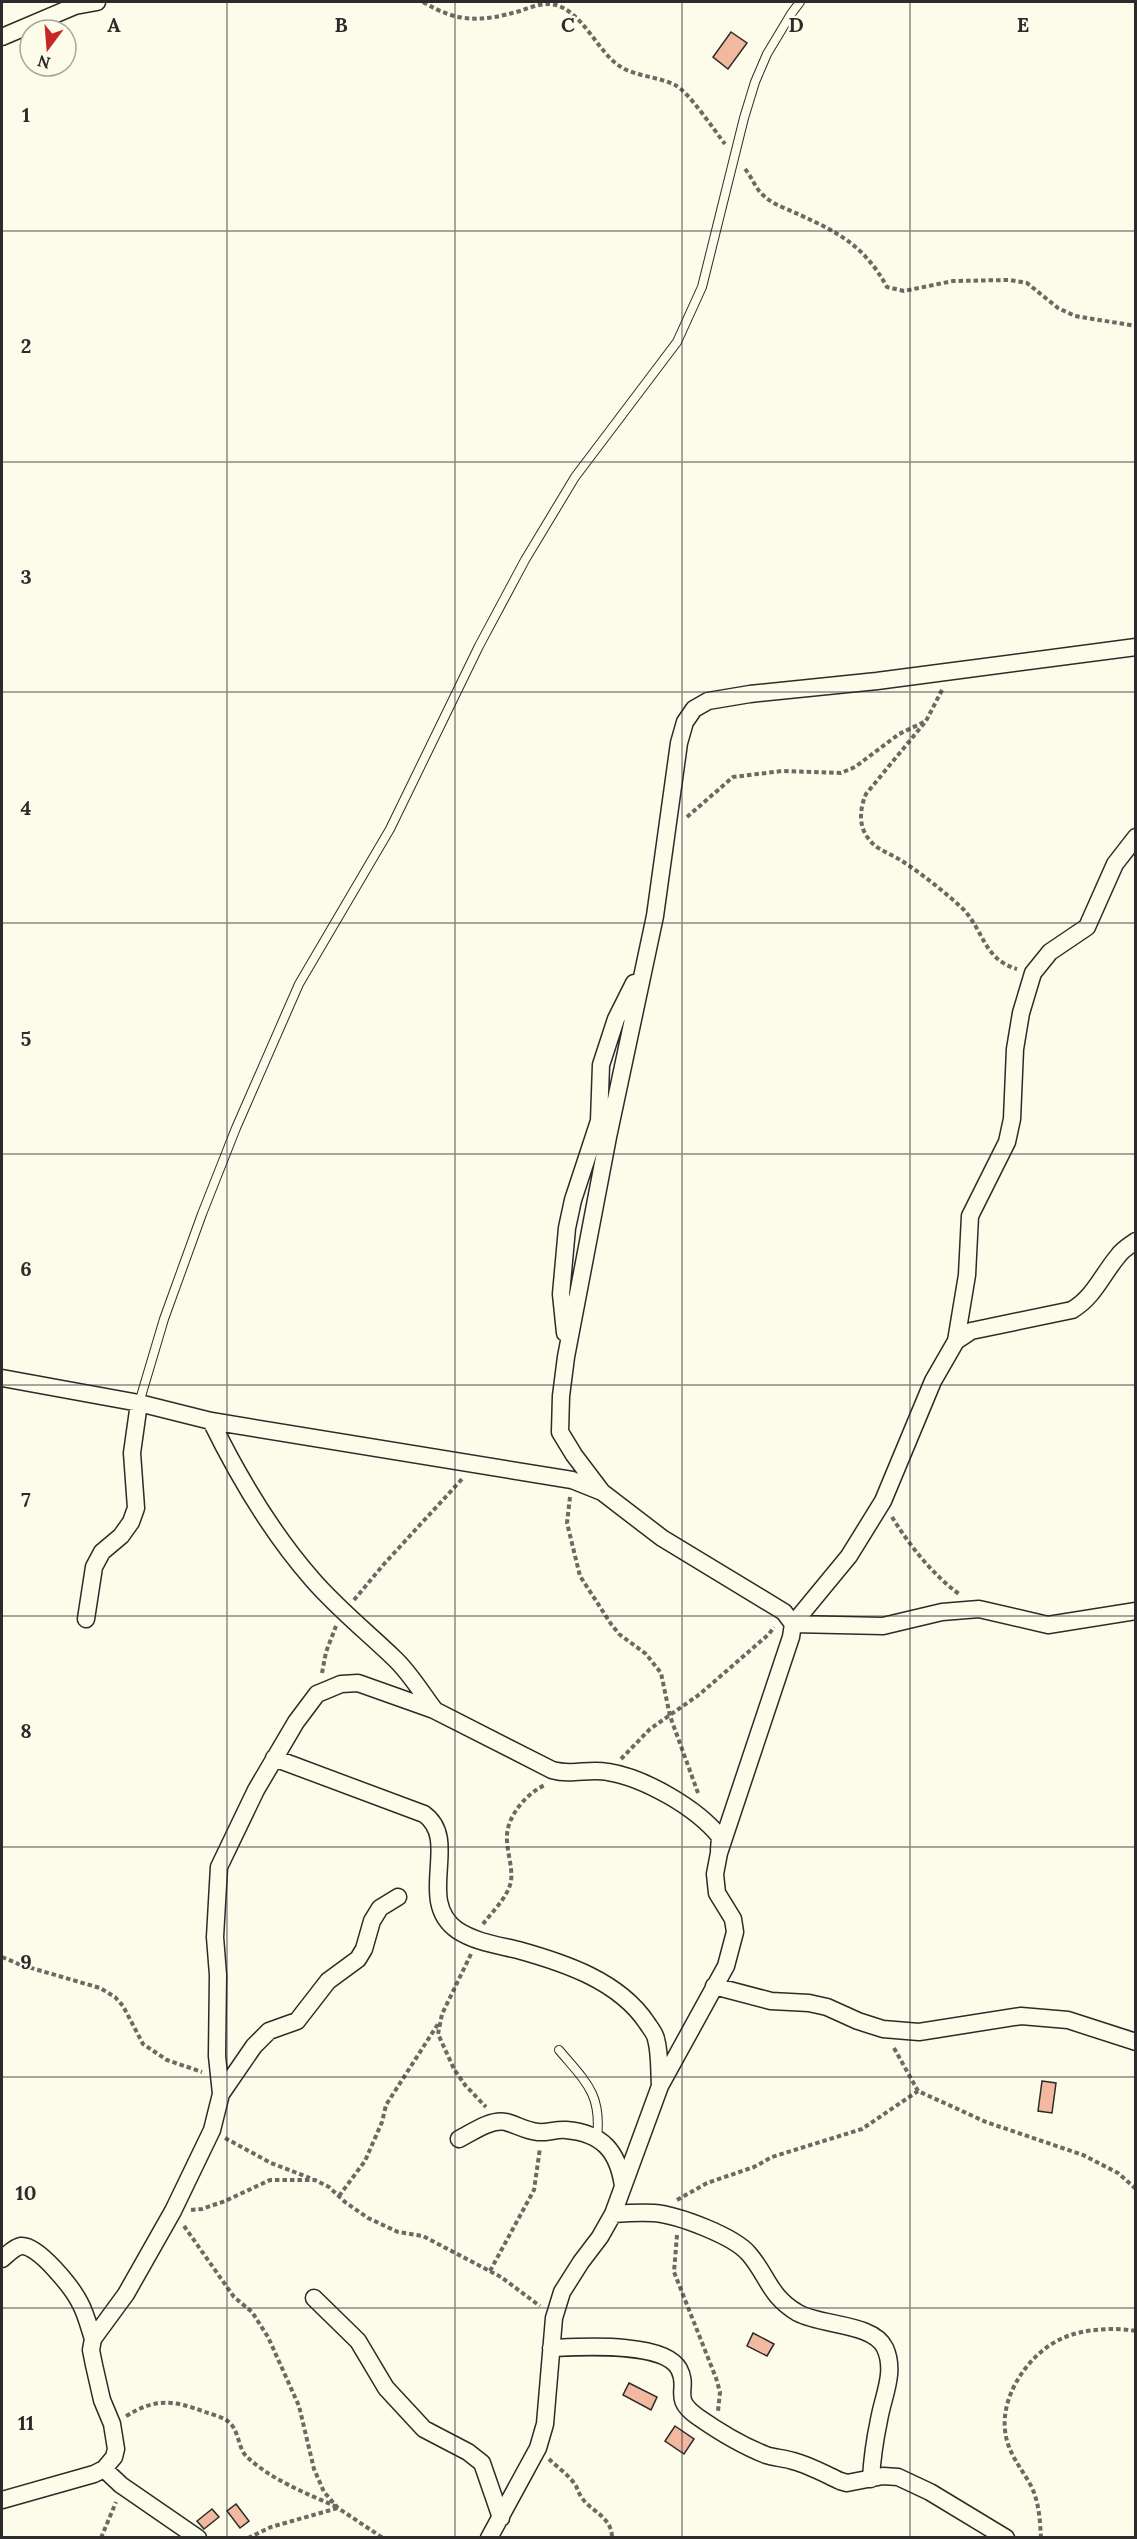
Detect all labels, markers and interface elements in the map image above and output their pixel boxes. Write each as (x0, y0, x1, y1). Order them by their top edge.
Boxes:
text: A (107, 12, 121, 37)
text: B (334, 12, 348, 37)
text: C (561, 12, 575, 37)
text: D (788, 12, 804, 37)
text: E (1017, 12, 1029, 37)
north arrow (18, 18, 78, 78)
text: N (35, 51, 53, 74)
text: 1 (22, 102, 30, 127)
text: 2 (21, 333, 31, 358)
text: 3 (20, 564, 32, 589)
text: 4 (21, 795, 32, 820)
text: 5 (21, 1026, 32, 1051)
text: 6 (20, 1256, 32, 1281)
text: 7 (21, 1487, 31, 1512)
text: 8 (20, 1718, 32, 1743)
text: 9 (20, 1949, 32, 1974)
text: 10 (16, 2180, 36, 2205)
text: 11 (18, 2410, 34, 2435)

